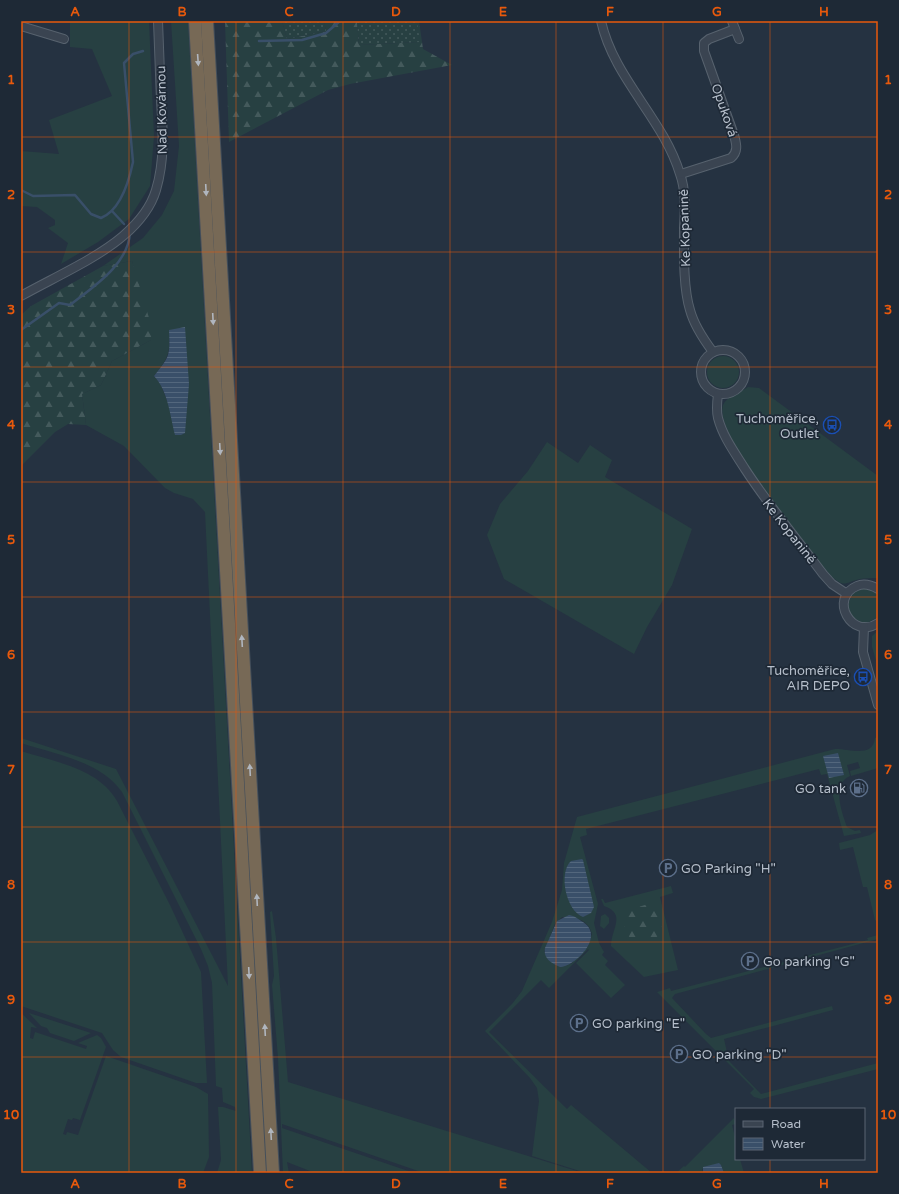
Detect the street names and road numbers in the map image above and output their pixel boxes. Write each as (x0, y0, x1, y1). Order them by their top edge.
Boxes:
street label: Nad Kovárnou (153, 66, 171, 154)
street label: Opuková (707, 81, 741, 139)
street label: Ke Kopanině (676, 189, 694, 267)
street label: Ke Kopanině (759, 496, 820, 567)

